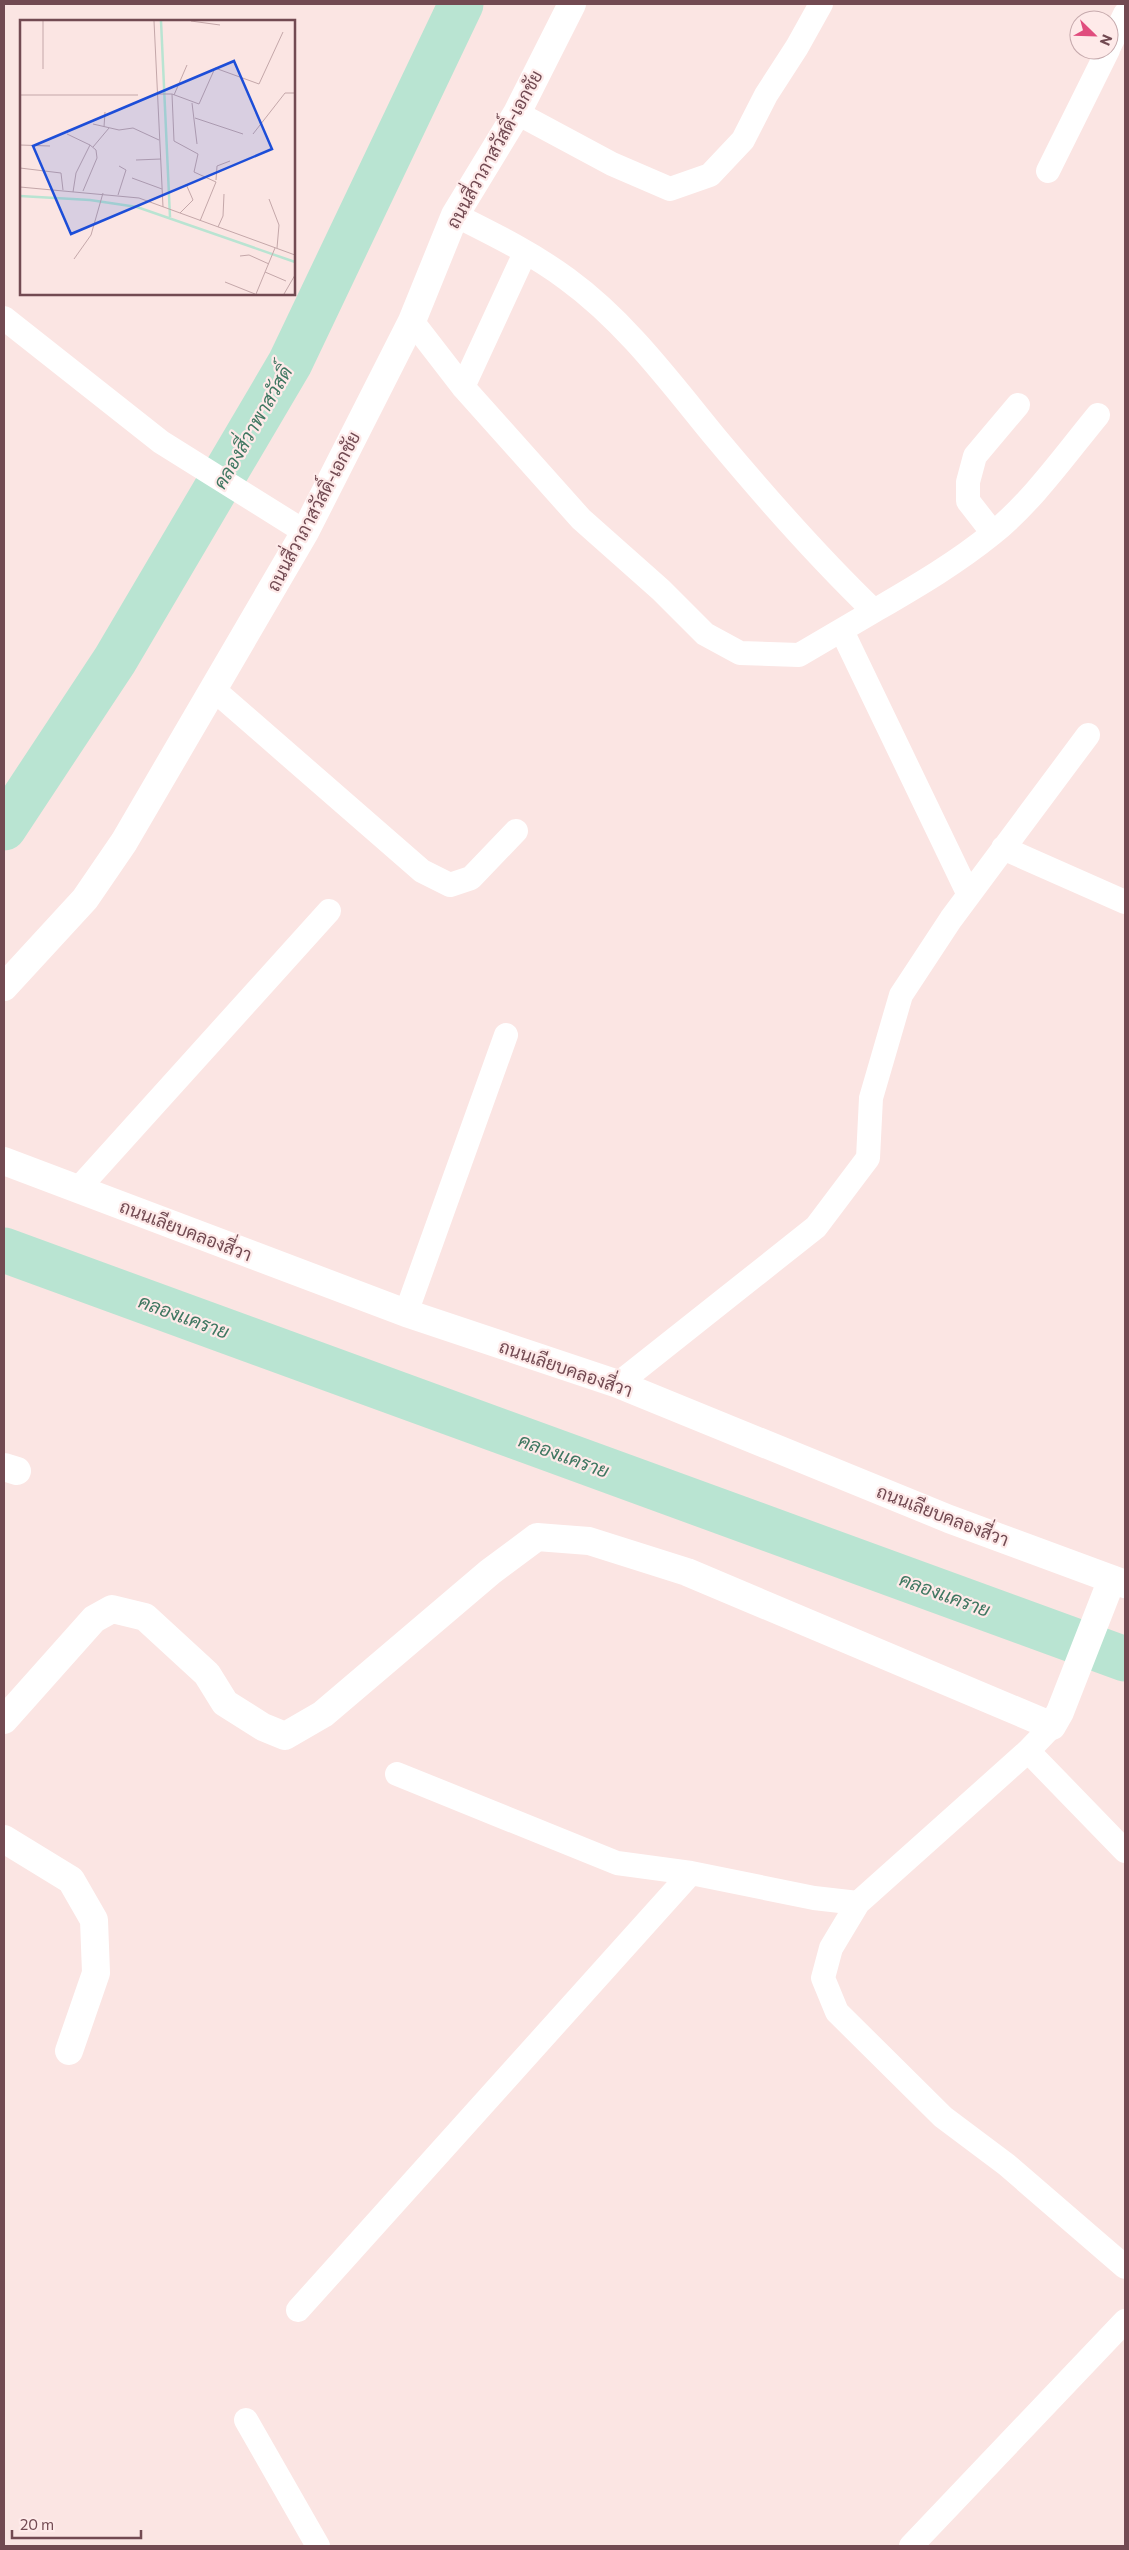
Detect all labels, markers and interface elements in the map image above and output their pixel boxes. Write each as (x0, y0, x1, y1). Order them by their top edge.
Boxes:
north arrow (1069, 10, 1119, 60)
inset map (20, 20, 295, 295)
text: N (1097, 32, 1116, 48)
street label: ถนนสี่วาภาสวัสดิ์-เอกชัย (438, 64, 547, 232)
water label: คลองสี่วาพาสวัสดิ์ (202, 355, 298, 493)
street label: ถนนสี่วาภาสวัสดิ์-เอกชัย (258, 425, 364, 595)
street label: ถนนเลียบคลองสี่วา (117, 1191, 257, 1265)
water label: คลองเเคราย (136, 1289, 233, 1343)
street label: ถนนเลียบคลองสี่วา (496, 1331, 637, 1401)
water label: คลองเเคราย (516, 1428, 613, 1482)
street label: ถนนเลียบคลองสี่วา (874, 1476, 1014, 1550)
water label: คลองเเคราย (897, 1567, 994, 1621)
scale bar (12, 2508, 141, 2540)
text: 20 m (20, 2515, 54, 2533)

